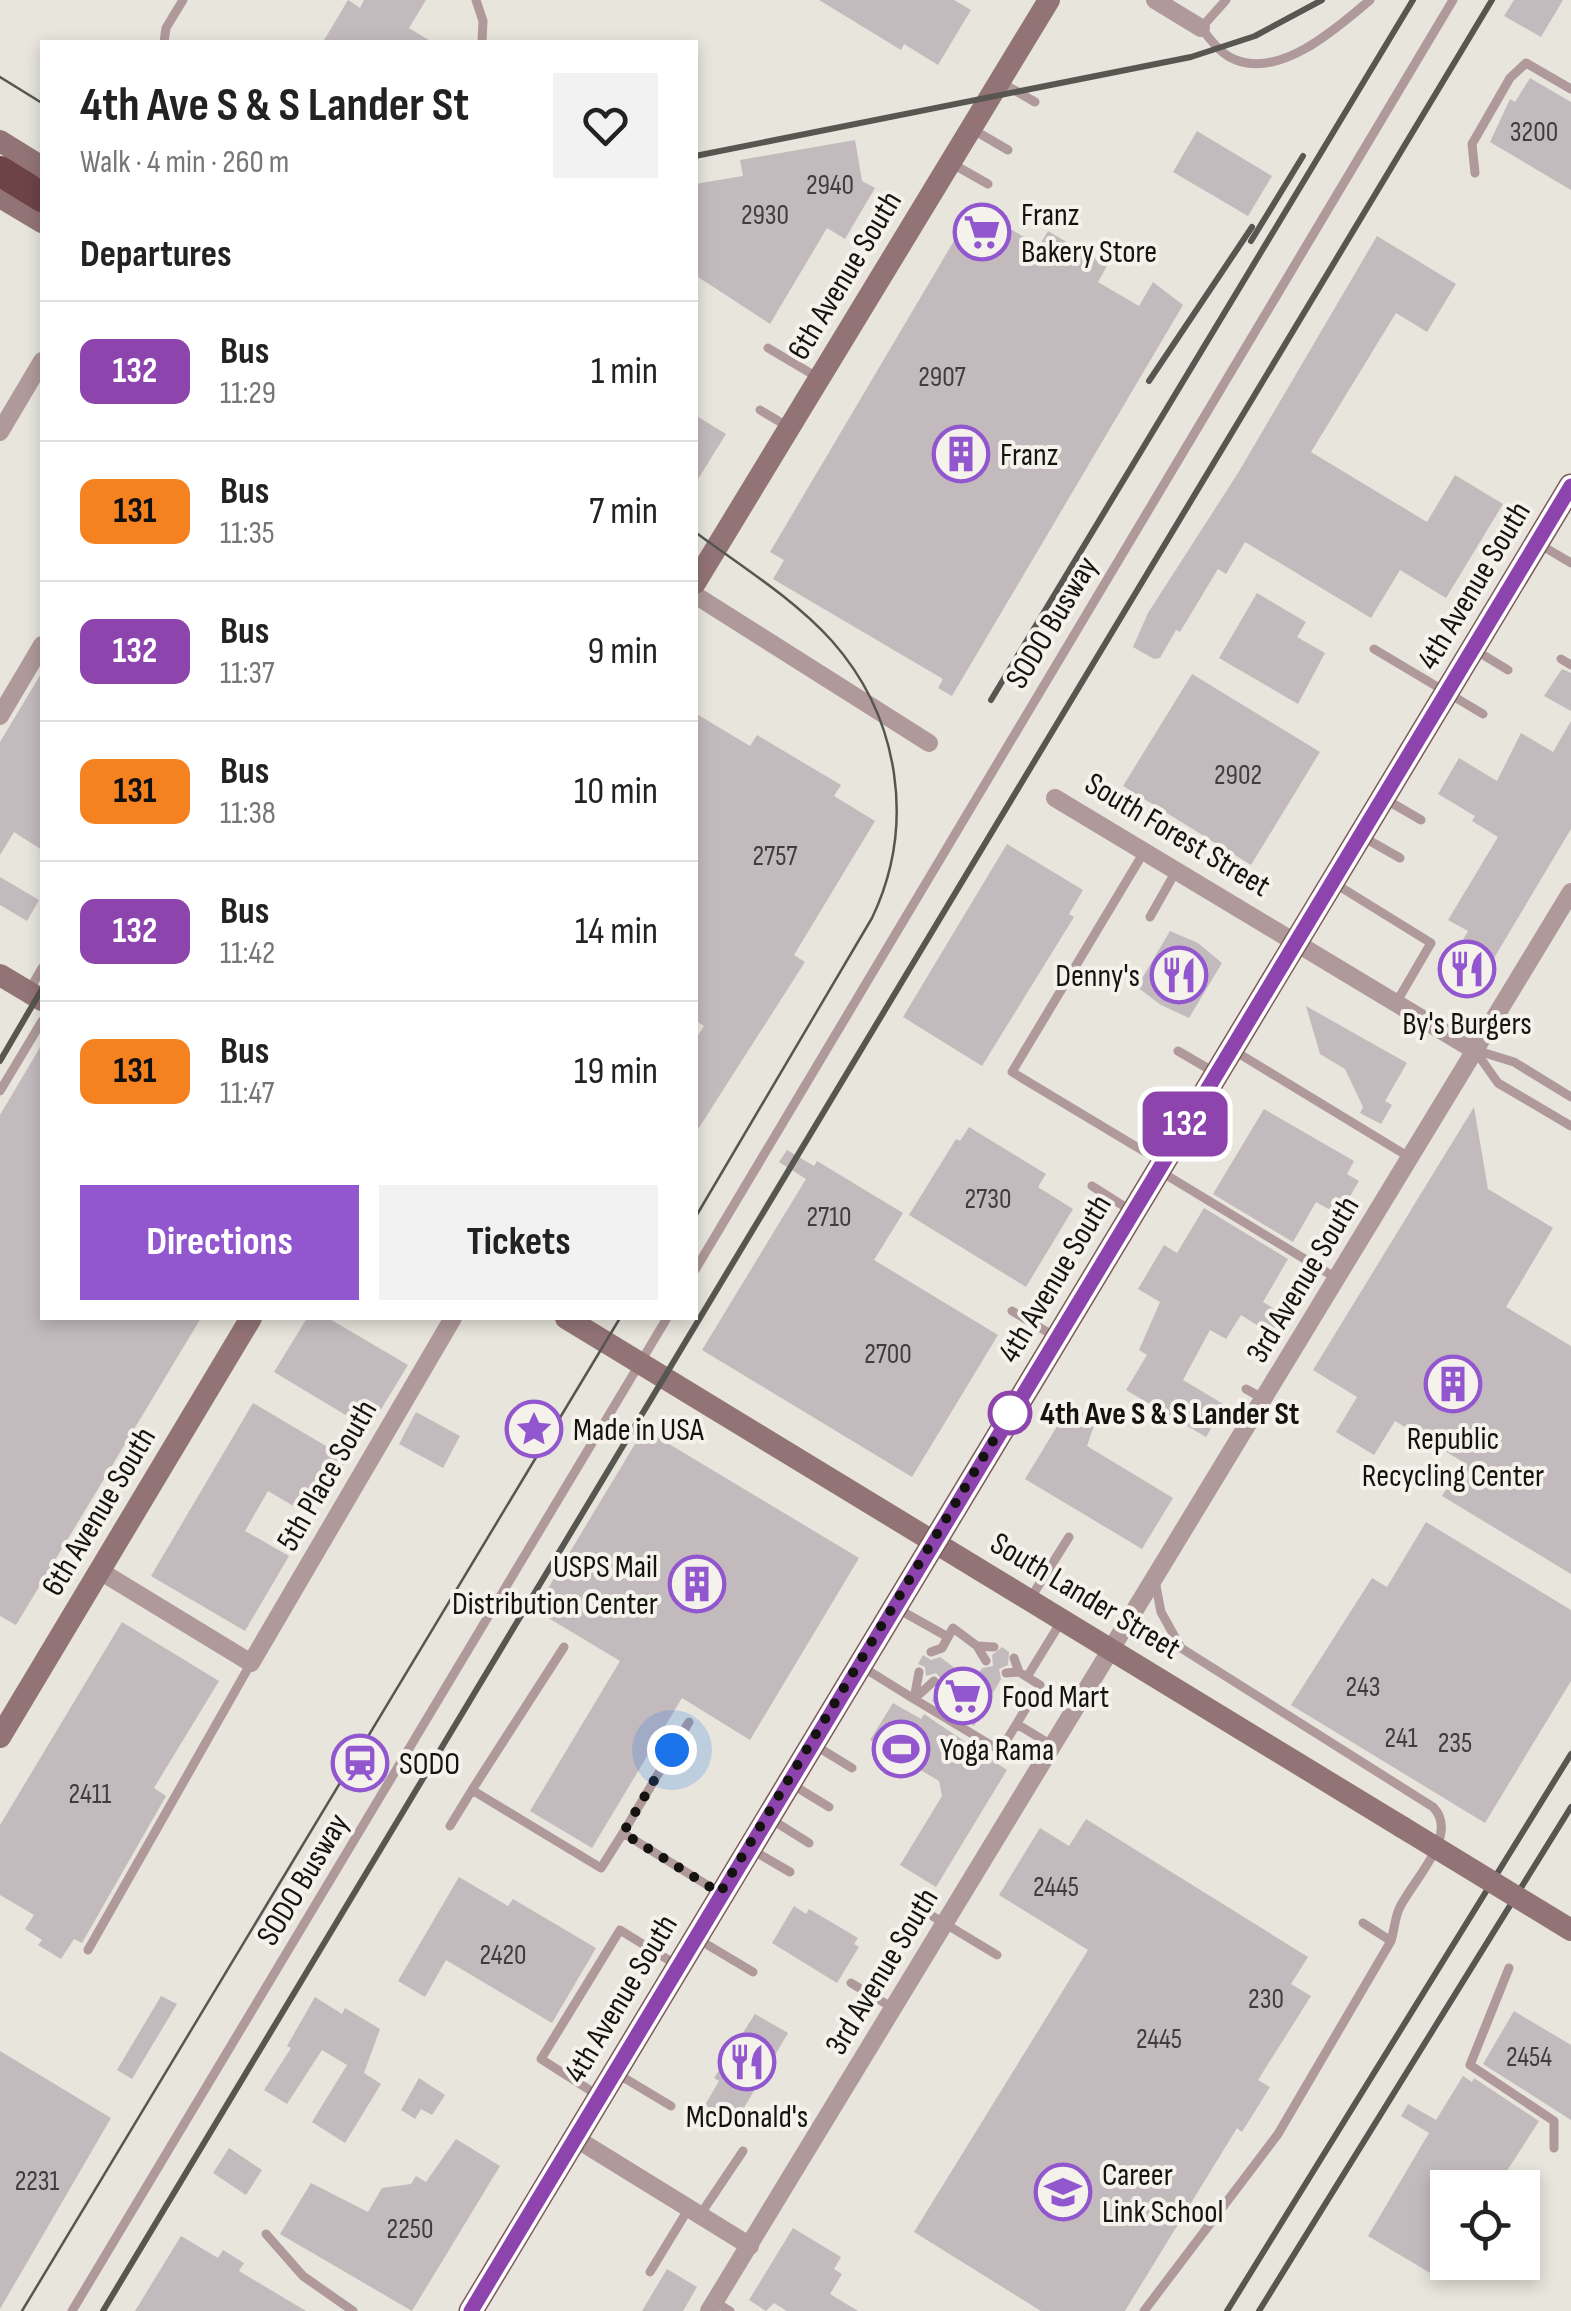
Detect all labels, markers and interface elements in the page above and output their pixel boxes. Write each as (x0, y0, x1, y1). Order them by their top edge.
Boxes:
button: heart (553, 73, 658, 178)
text: 4th Ave S & S Lander St (80, 77, 469, 134)
house number: 3200 (1510, 116, 1558, 149)
text: Walk · 4 min · 260 m (80, 143, 289, 182)
house number: 2940 (806, 169, 854, 202)
street label: 6th Avenue South (780, 184, 911, 367)
place label: Franz Bakery Store (1021, 196, 1157, 272)
house number: 2930 (741, 199, 789, 232)
supermarket icon: Franz Bakery Store (952, 202, 1012, 262)
text: Departures (80, 232, 232, 277)
text: Bus (220, 329, 269, 374)
text: 1 min (591, 349, 658, 394)
text: 132 (113, 350, 157, 393)
house number: 2907 (918, 361, 966, 394)
text: 11:29 (220, 374, 276, 413)
building icon: Franz (931, 424, 991, 484)
place label: Franz (1000, 436, 1058, 475)
text: Bus (220, 469, 269, 514)
text: 7 min (589, 489, 658, 534)
text: 131 (113, 490, 157, 533)
street label: 4th Avenue South (1409, 495, 1540, 677)
text: 11:35 (220, 514, 275, 553)
street label: SODO Busway (998, 550, 1107, 696)
text: Bus (220, 609, 269, 654)
text: 9 min (587, 629, 658, 674)
text: 132 (113, 630, 157, 673)
text: 11:37 (220, 654, 275, 693)
text: Bus (220, 749, 269, 794)
house number: 2902 (1214, 759, 1262, 792)
street label: South Forest Street (1078, 765, 1277, 906)
text: 10 min (574, 769, 658, 814)
text: 131 (113, 770, 157, 813)
text: 11:38 (220, 794, 276, 833)
house number: 2757 (752, 840, 798, 873)
text: Bus (220, 889, 269, 934)
text: 14 min (575, 909, 658, 954)
text: 132 (113, 910, 157, 953)
text: 11:42 (220, 934, 275, 973)
restaurant icon: By's Burgers (1437, 939, 1497, 999)
restaurant icon: Denny's (1149, 945, 1209, 1005)
place label: Denny's (1055, 957, 1140, 996)
place label: By's Burgers (1402, 1005, 1532, 1044)
text: Bus (220, 1029, 269, 1074)
text: 19 min (574, 1049, 658, 1094)
text: 131 (113, 1050, 157, 1093)
text: 11:47 (220, 1074, 274, 1113)
line badge: 132 (1128, 1092, 1242, 1156)
text: 132 (1163, 1103, 1207, 1146)
house number: 2730 (964, 1183, 1012, 1216)
button: Directions (80, 1185, 359, 1300)
button: Tickets (379, 1185, 658, 1300)
street label: 4th Avenue South (990, 1188, 1121, 1370)
street label: 3rd Avenue South (1238, 1189, 1368, 1370)
house number: 2710 (806, 1201, 852, 1234)
house number: 2700 (864, 1338, 912, 1371)
building icon: Republic Recycling Center (1423, 1354, 1483, 1414)
marker: 4th Ave S & S Lander St (989, 1392, 1031, 1434)
street label: 5th Place South (269, 1393, 386, 1558)
place label: 4th Ave S & S Lander St (1040, 1395, 1299, 1434)
place icon: Made in USA (504, 1399, 564, 1459)
place label: Made in USA (573, 1411, 704, 1450)
street label: 6th Avenue South (34, 1420, 165, 1603)
place label: Republic Recycling Center (1362, 1420, 1544, 1496)
street label: South Lander Street (983, 1524, 1187, 1668)
place label: USPS Mail Distribution Center (452, 1548, 658, 1624)
building icon: USPS Mail Distribution Center (667, 1554, 727, 1614)
supermarket icon: Food Mart (933, 1666, 993, 1726)
house number: 243 (1346, 1671, 1380, 1704)
place label: Food Mart (1002, 1678, 1109, 1717)
sports icon: Yoga Rama (871, 1719, 931, 1779)
house number: 241 (1385, 1722, 1418, 1755)
your location (647, 1725, 697, 1775)
house number: 235 (1438, 1727, 1472, 1760)
place label: Yoga Rama (940, 1731, 1054, 1770)
station icon: SODO (330, 1733, 390, 1793)
place label: SODO (399, 1745, 460, 1784)
house number: 2411 (69, 1778, 112, 1811)
street label: SODO Busway (249, 1807, 358, 1953)
house number: 2445 (1033, 1871, 1079, 1904)
street label: 3rd Avenue South (817, 1881, 947, 2062)
street label: 4th Avenue South (556, 1908, 687, 2090)
house number: 2420 (479, 1939, 527, 1972)
house number: 230 (1248, 1983, 1284, 2016)
house number: 2445 (1136, 2023, 1182, 2056)
restaurant icon: McDonald's (717, 2032, 777, 2092)
house number: 2454 (1506, 2041, 1552, 2074)
place label: McDonald's (686, 2098, 808, 2137)
place label: Career Link School (1102, 2156, 1224, 2232)
school or university icon: Career Link School (1033, 2162, 1093, 2222)
house number: 2231 (15, 2165, 60, 2198)
map controls (1430, 2170, 1540, 2280)
button: locate (1430, 2170, 1540, 2280)
house number: 2250 (387, 2213, 433, 2246)

